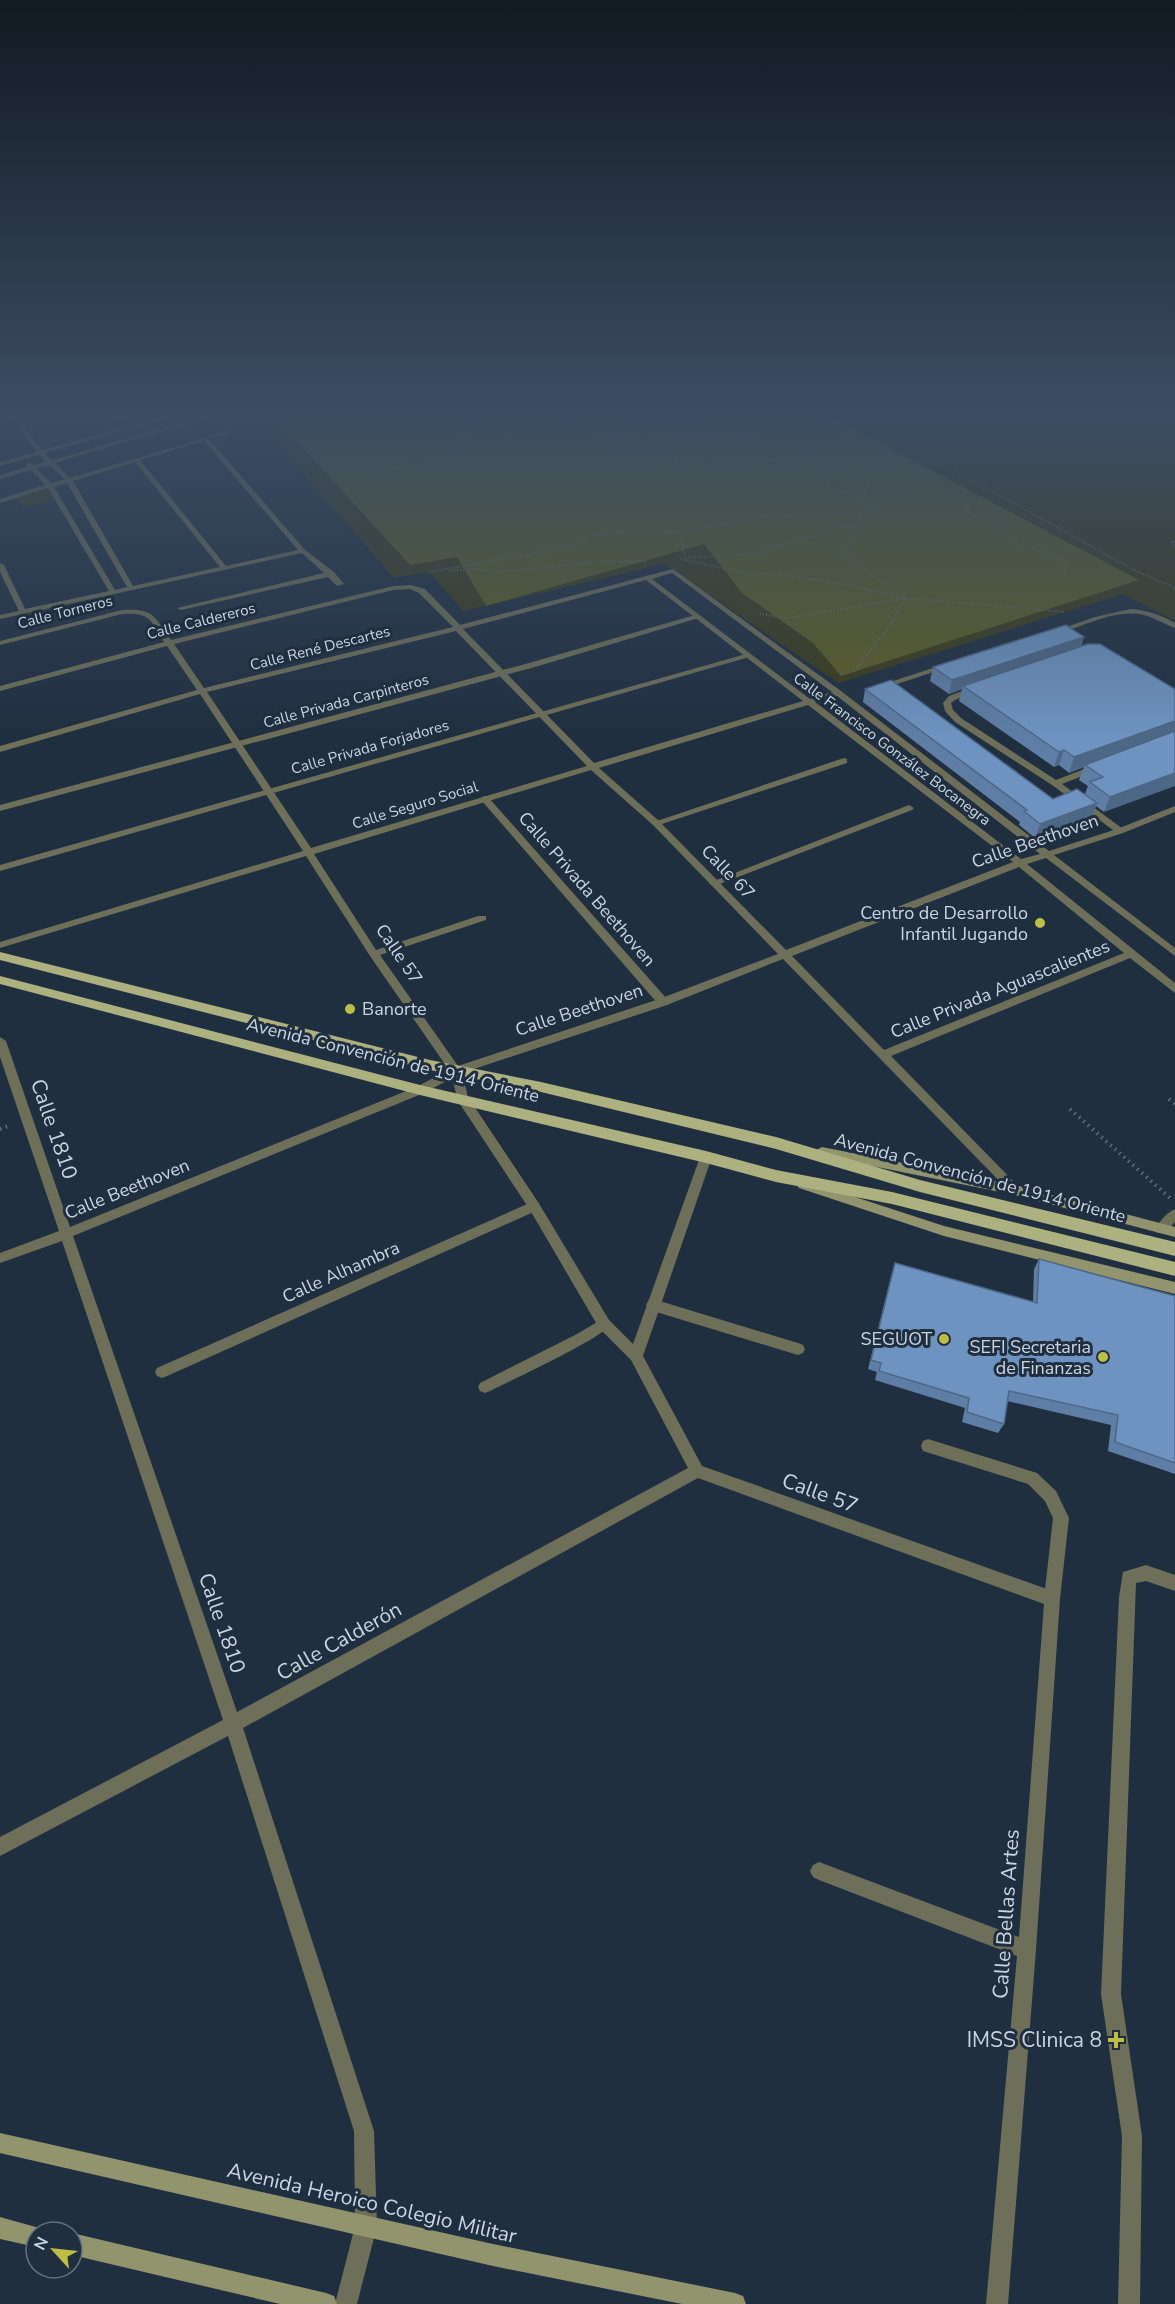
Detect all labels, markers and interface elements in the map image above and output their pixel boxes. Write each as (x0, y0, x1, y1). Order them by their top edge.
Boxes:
street label: Calle Torneros (15, 591, 115, 633)
street label: Calle Caldereros (145, 598, 257, 644)
street label: Calle René Descartes (248, 621, 392, 675)
street label: Calle Francisco González Bocanegra (789, 668, 995, 830)
street label: Calle Privada Carpinteros (261, 669, 431, 733)
street label: Calle Privada Forjadores (289, 715, 451, 779)
street label: Calle Seguro Social (350, 776, 481, 834)
street label: Calle Privada Beethoven (513, 806, 661, 972)
street label: Calle Beethoven (968, 808, 1102, 874)
street label: Calle 67 (696, 839, 760, 905)
place label: Centro de Desarrollo Infantil Jugando (860, 901, 1028, 946)
marker: Centro de Desarrollo Infantil Jugando (1033, 916, 1047, 930)
street label: Calle 57 (370, 919, 428, 989)
street label: Calle Privada Aguascalientes (887, 934, 1113, 1044)
street label: Calle Beethoven (512, 978, 646, 1042)
place label: Banorte (362, 997, 427, 1021)
marker: Banorte (343, 1002, 357, 1016)
street label: Avenida Convención de 1914 Oriente (244, 1012, 542, 1108)
street label: Calle 1810 (24, 1075, 84, 1183)
street label: Avenida Convención de 1914 Oriente (832, 1127, 1128, 1229)
street label: Calle Beethoven (61, 1153, 193, 1225)
street label: Calle Alhambra (279, 1235, 403, 1309)
place label: SEGUOT (860, 1327, 932, 1351)
marker: SEGUOT (937, 1332, 951, 1346)
place label: SEFI Secretaria de Finanzas (969, 1335, 1091, 1380)
marker: SEFI Secretaria de Finanzas (1096, 1350, 1110, 1364)
street label: Calle 57 (778, 1466, 862, 1520)
street label: Calle 1810 (192, 1569, 252, 1677)
street label: Calle Calderón (271, 1595, 407, 1687)
street label: Calle Bellas Artes (986, 1828, 1026, 2000)
place label: IMSS Clinica 8 (967, 2026, 1102, 2054)
marker: IMSS Clinica 8 (1107, 2031, 1125, 2049)
street label: Avenida Heroico Colegio Militar (224, 2156, 520, 2250)
north arrow (24, 2220, 84, 2280)
text: N (29, 2233, 54, 2254)

